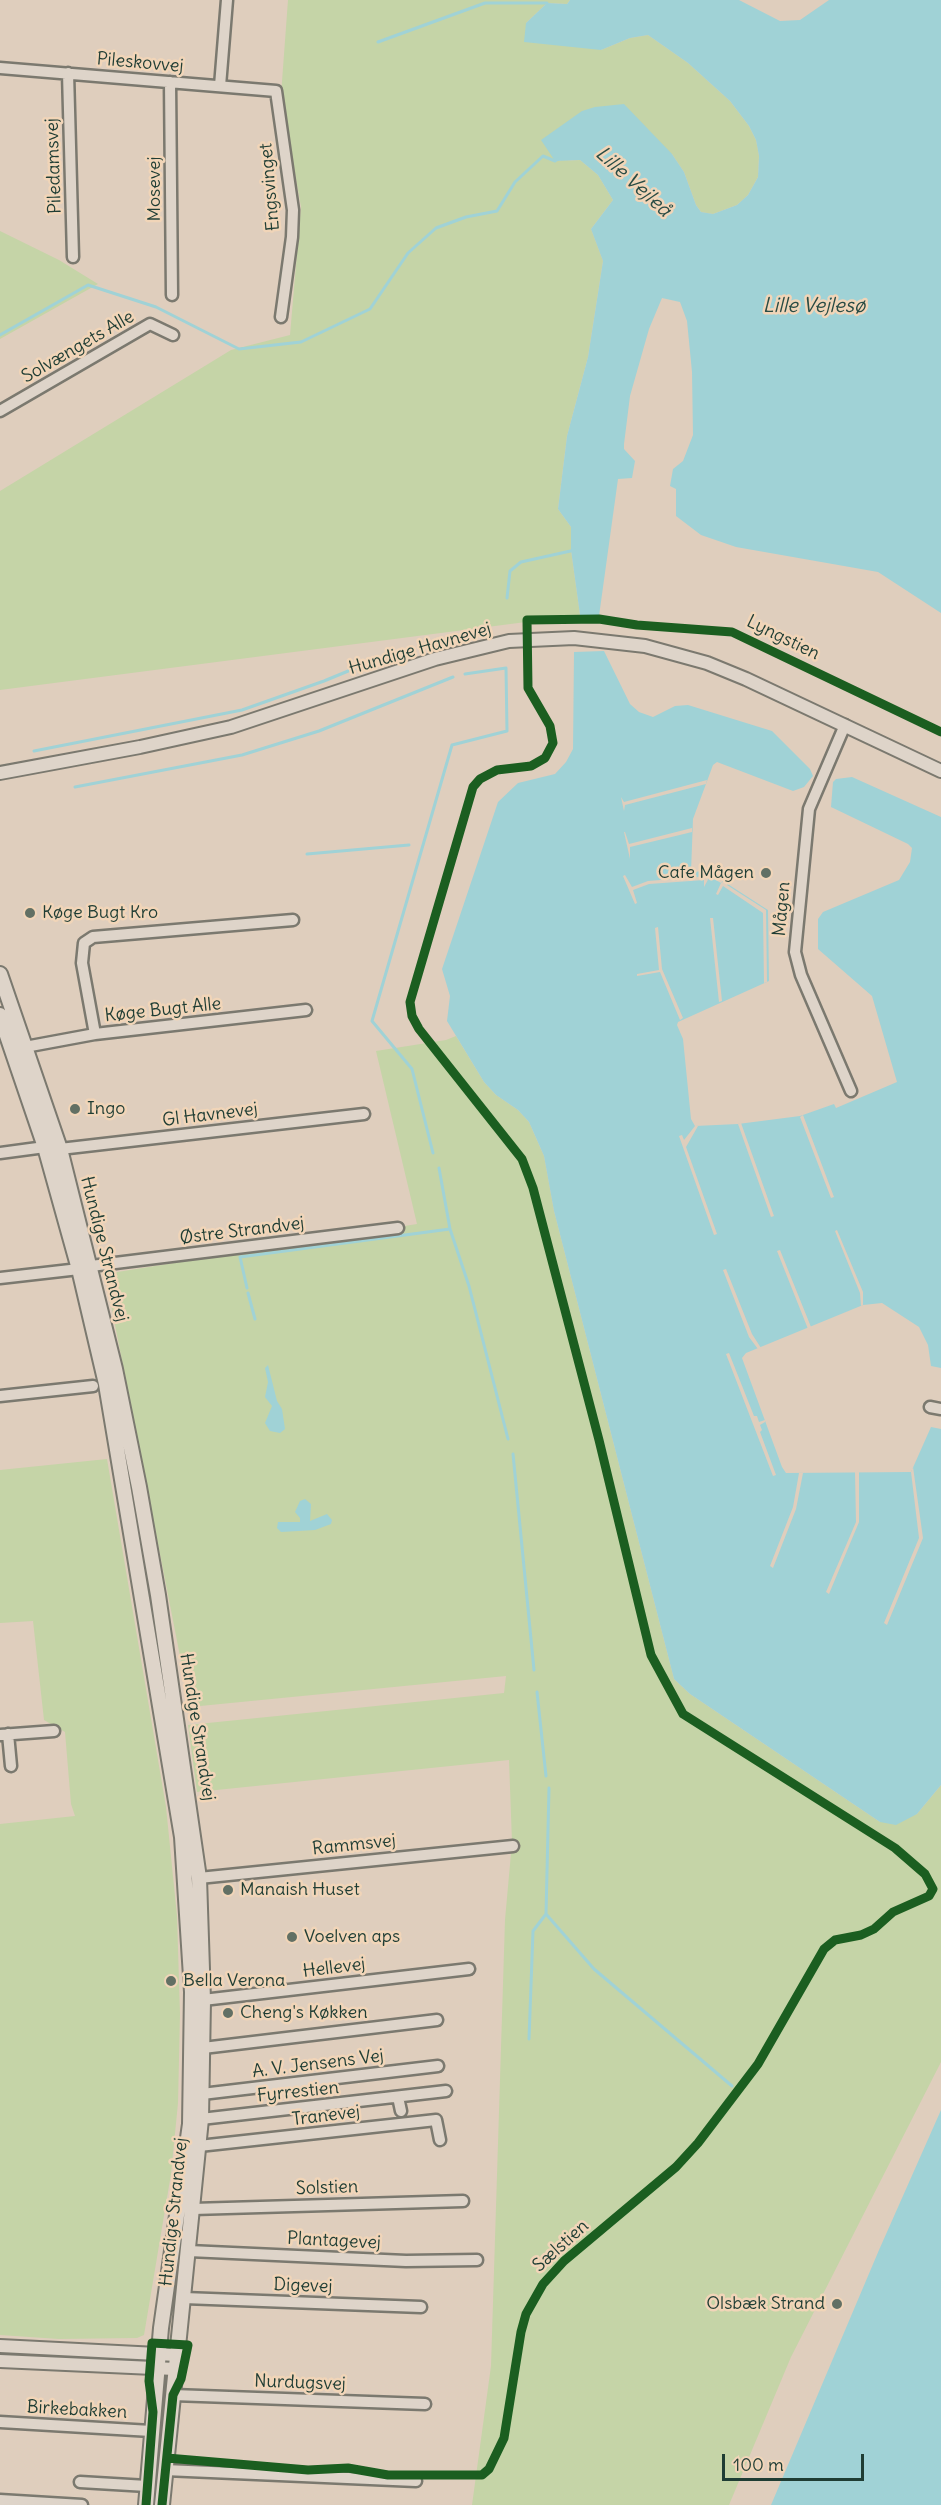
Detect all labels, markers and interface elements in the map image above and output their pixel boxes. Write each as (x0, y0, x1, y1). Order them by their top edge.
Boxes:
street label: Pileskovvej (96, 48, 184, 78)
street label: Piledamsvej (42, 118, 66, 214)
street label: Engsvinget (255, 142, 285, 232)
water label: Lille Vejleå (590, 142, 676, 222)
street label: Mosevej (144, 157, 166, 221)
water label: Lille Vejlesø (763, 294, 865, 318)
street label: Solvængets Alle (18, 306, 138, 388)
street label: Lyngstien (743, 611, 823, 665)
street label: Hundige Havnevej (346, 618, 494, 680)
place label: Cafe Mågen (658, 862, 754, 884)
marker: Cafe Mågen (759, 866, 773, 880)
street label: Mågen (769, 881, 795, 937)
place label: Køge Bugt Kro (42, 902, 158, 924)
marker: Køge Bugt Kro (23, 906, 37, 920)
street label: Køge Bugt Alle (104, 993, 222, 1027)
place label: Ingo (87, 1098, 125, 1120)
street label: Gl Havnevej (161, 1098, 259, 1132)
marker: Ingo (68, 1102, 82, 1116)
street label: Hundige Strandvej (75, 1174, 133, 1324)
street label: Østre Strandvej (179, 1213, 305, 1249)
street label: Hundige Strandvej (175, 1652, 219, 1802)
street label: Rammsvej (311, 1830, 397, 1860)
place label: Manaish Huset (240, 1879, 360, 1901)
marker: Manaish Huset (221, 1883, 235, 1897)
place label: Voelven aps (304, 1926, 400, 1948)
marker: Voelven aps (285, 1930, 299, 1944)
street label: Hellevej (302, 1953, 366, 1983)
place label: Bella Verona (183, 1970, 285, 1992)
marker: Bella Verona (164, 1974, 178, 1988)
place label: Cheng's Køkken (240, 2002, 368, 2024)
marker: Cheng's Køkken (221, 2006, 235, 2020)
street label: A. V. Jensens Vej (251, 2045, 385, 2083)
street label: Fyrrestien (256, 2077, 340, 2107)
street label: Tranevej (291, 2101, 361, 2131)
street label: Hundige Strandvej (155, 2137, 193, 2287)
street label: Solstien (295, 2176, 359, 2200)
street label: Sælstien (529, 2215, 593, 2277)
street label: Plantagevej (287, 2228, 381, 2254)
street label: Digevej (273, 2274, 333, 2298)
place label: Olsbæk Strand (706, 2293, 825, 2315)
marker: Olsbæk Strand (830, 2297, 844, 2311)
street label: Nurdugsvej (254, 2371, 346, 2395)
street label: Birkebakken (26, 2397, 128, 2423)
scale bar (725, 2442, 868, 2480)
text: 100 m (733, 2453, 784, 2476)

